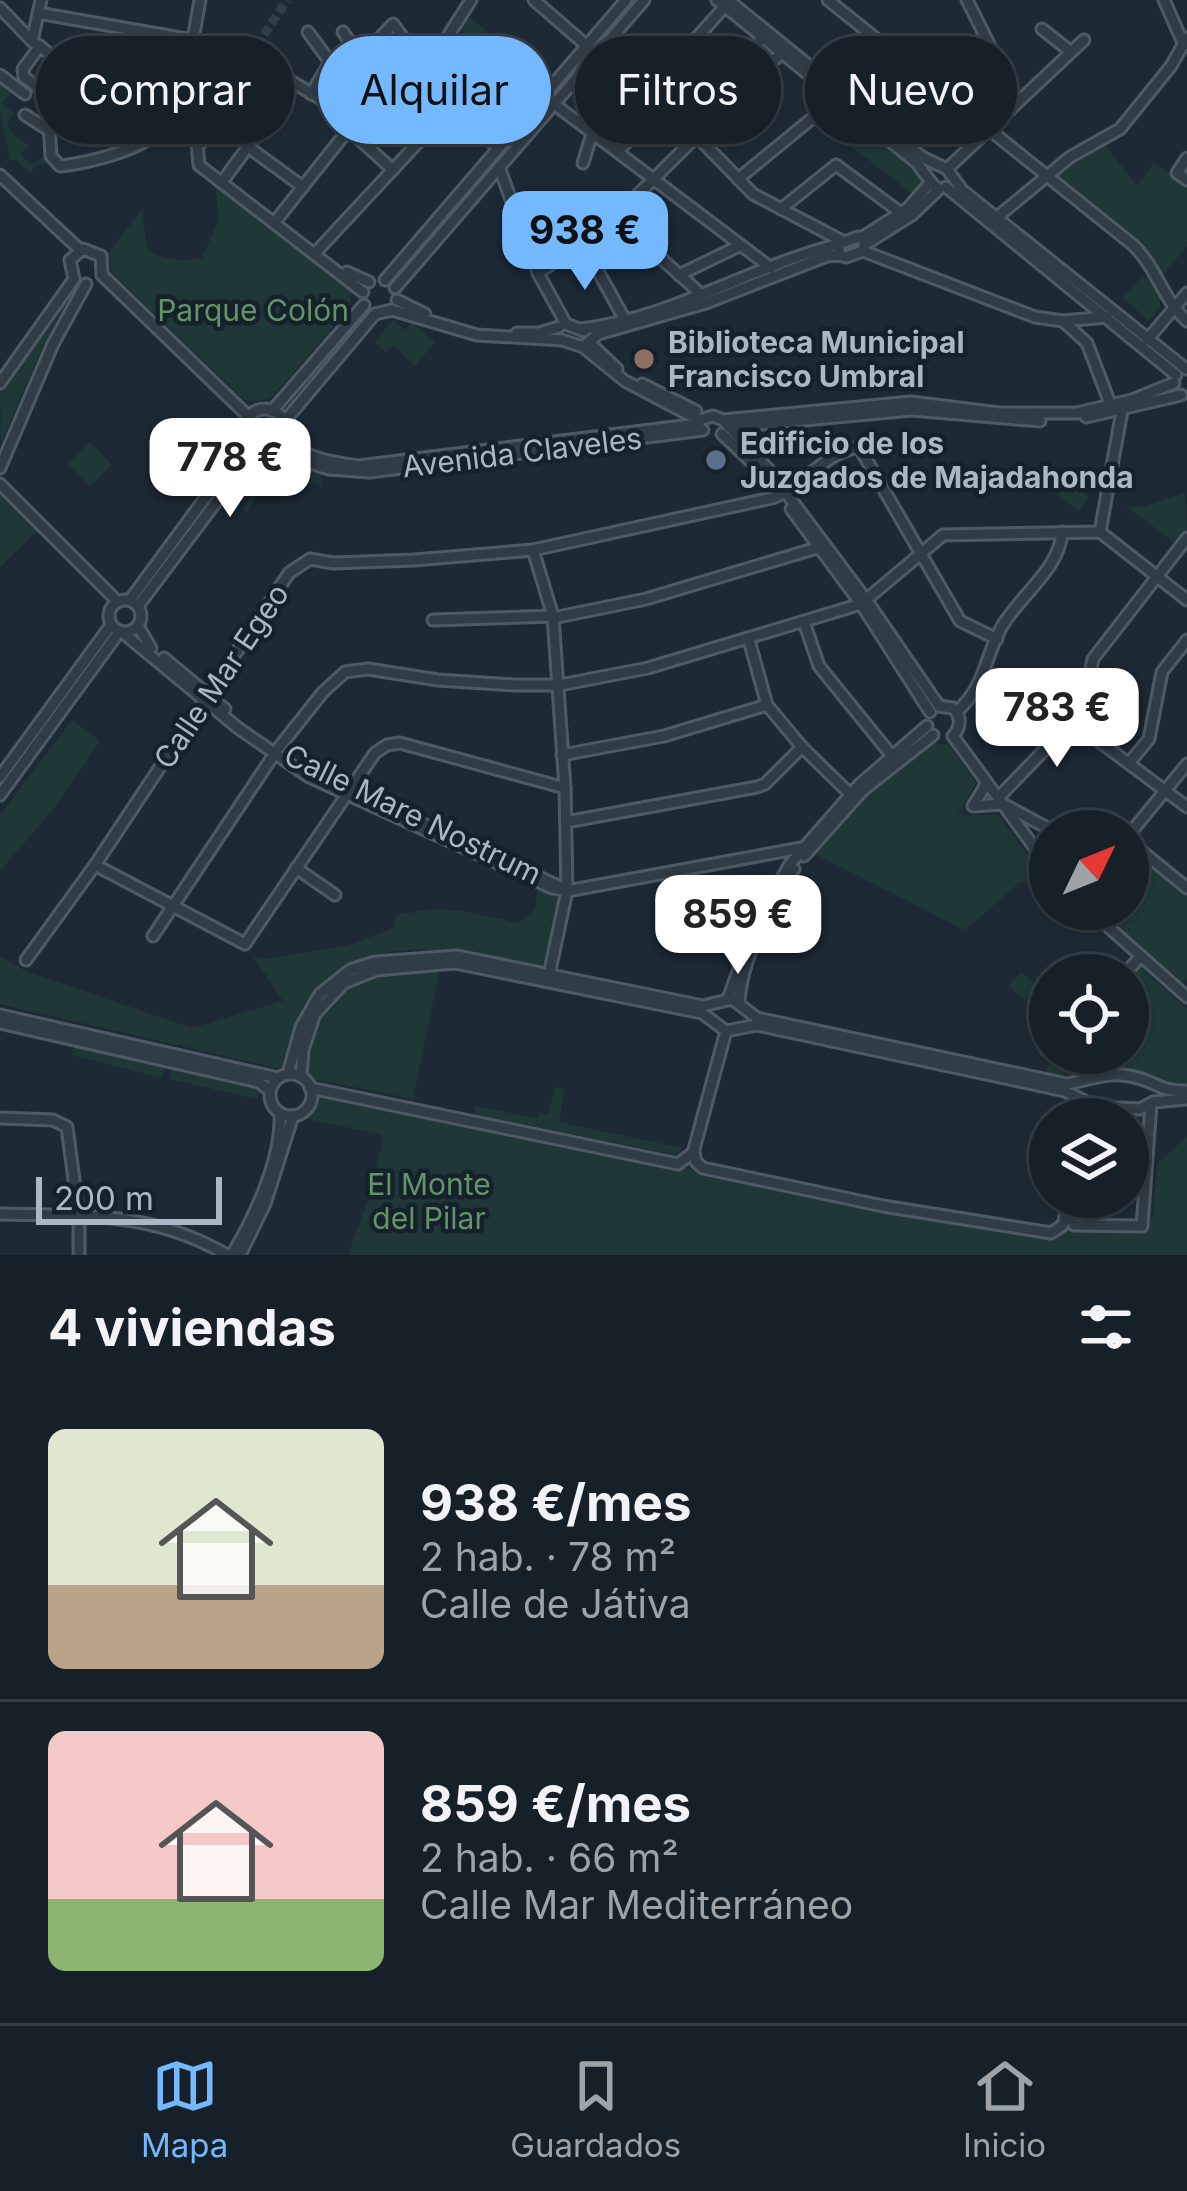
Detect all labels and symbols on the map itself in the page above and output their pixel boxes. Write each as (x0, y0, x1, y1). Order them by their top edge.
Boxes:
pin: 938 € (501, 191, 669, 293)
park label: Parque Colón (157, 292, 349, 328)
place label: Biblioteca Municipal Francisco Umbral (668, 324, 965, 394)
marker: Biblioteca Municipal Francisco Umbral (631, 346, 657, 372)
pin: 778 € (146, 418, 314, 520)
street label: Avenida Claveles (400, 419, 644, 485)
place label: Edificio de los Juzgados de Majadahonda (740, 425, 1134, 495)
marker: Edificio de los Juzgados de Majadahonda (703, 447, 729, 473)
street label: Calle Mar Egeo (146, 577, 296, 775)
pin: 783 € (973, 668, 1141, 770)
street label: Calle Mare Nostrum (279, 736, 547, 892)
north arrow (1029, 810, 1149, 930)
pin: 859 € (654, 875, 822, 977)
park label: El Monte del Pilar (367, 1166, 491, 1236)
scale bar (36, 1171, 222, 1224)

